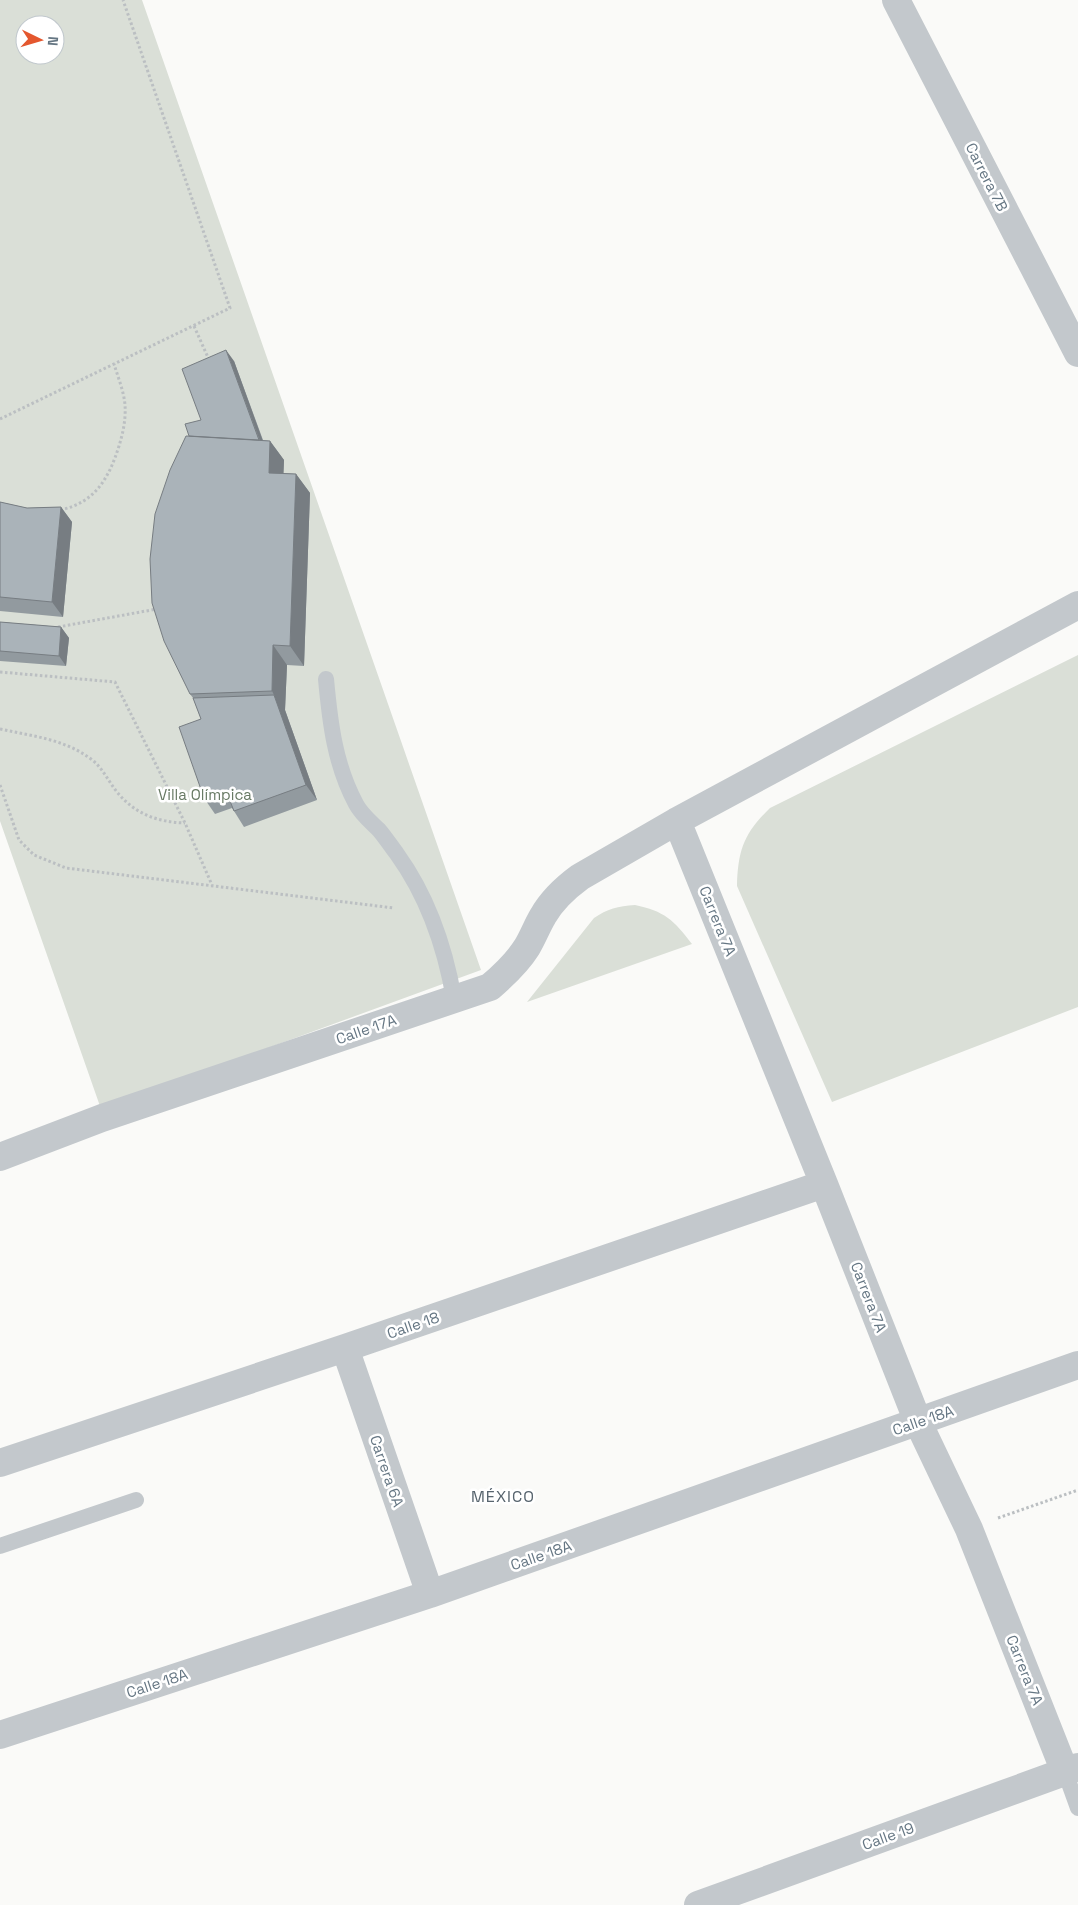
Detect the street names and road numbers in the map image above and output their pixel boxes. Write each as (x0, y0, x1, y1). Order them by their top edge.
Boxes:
street label: Carrera 7B (962, 140, 1012, 215)
street label: Carrera 7A (695, 883, 741, 959)
street label: Calle 17A (333, 1010, 399, 1048)
street label: Carrera 7A (847, 1259, 891, 1335)
street label: Calle 18 (384, 1307, 442, 1343)
street label: Calle 18A (890, 1401, 957, 1439)
street label: Carrera 6A (366, 1433, 408, 1510)
street label: Calle 18A (508, 1536, 575, 1574)
street label: Carrera 7A (1002, 1632, 1048, 1708)
street label: Calle 18A (124, 1664, 191, 1702)
street label: Calle 19 (859, 1818, 917, 1854)

